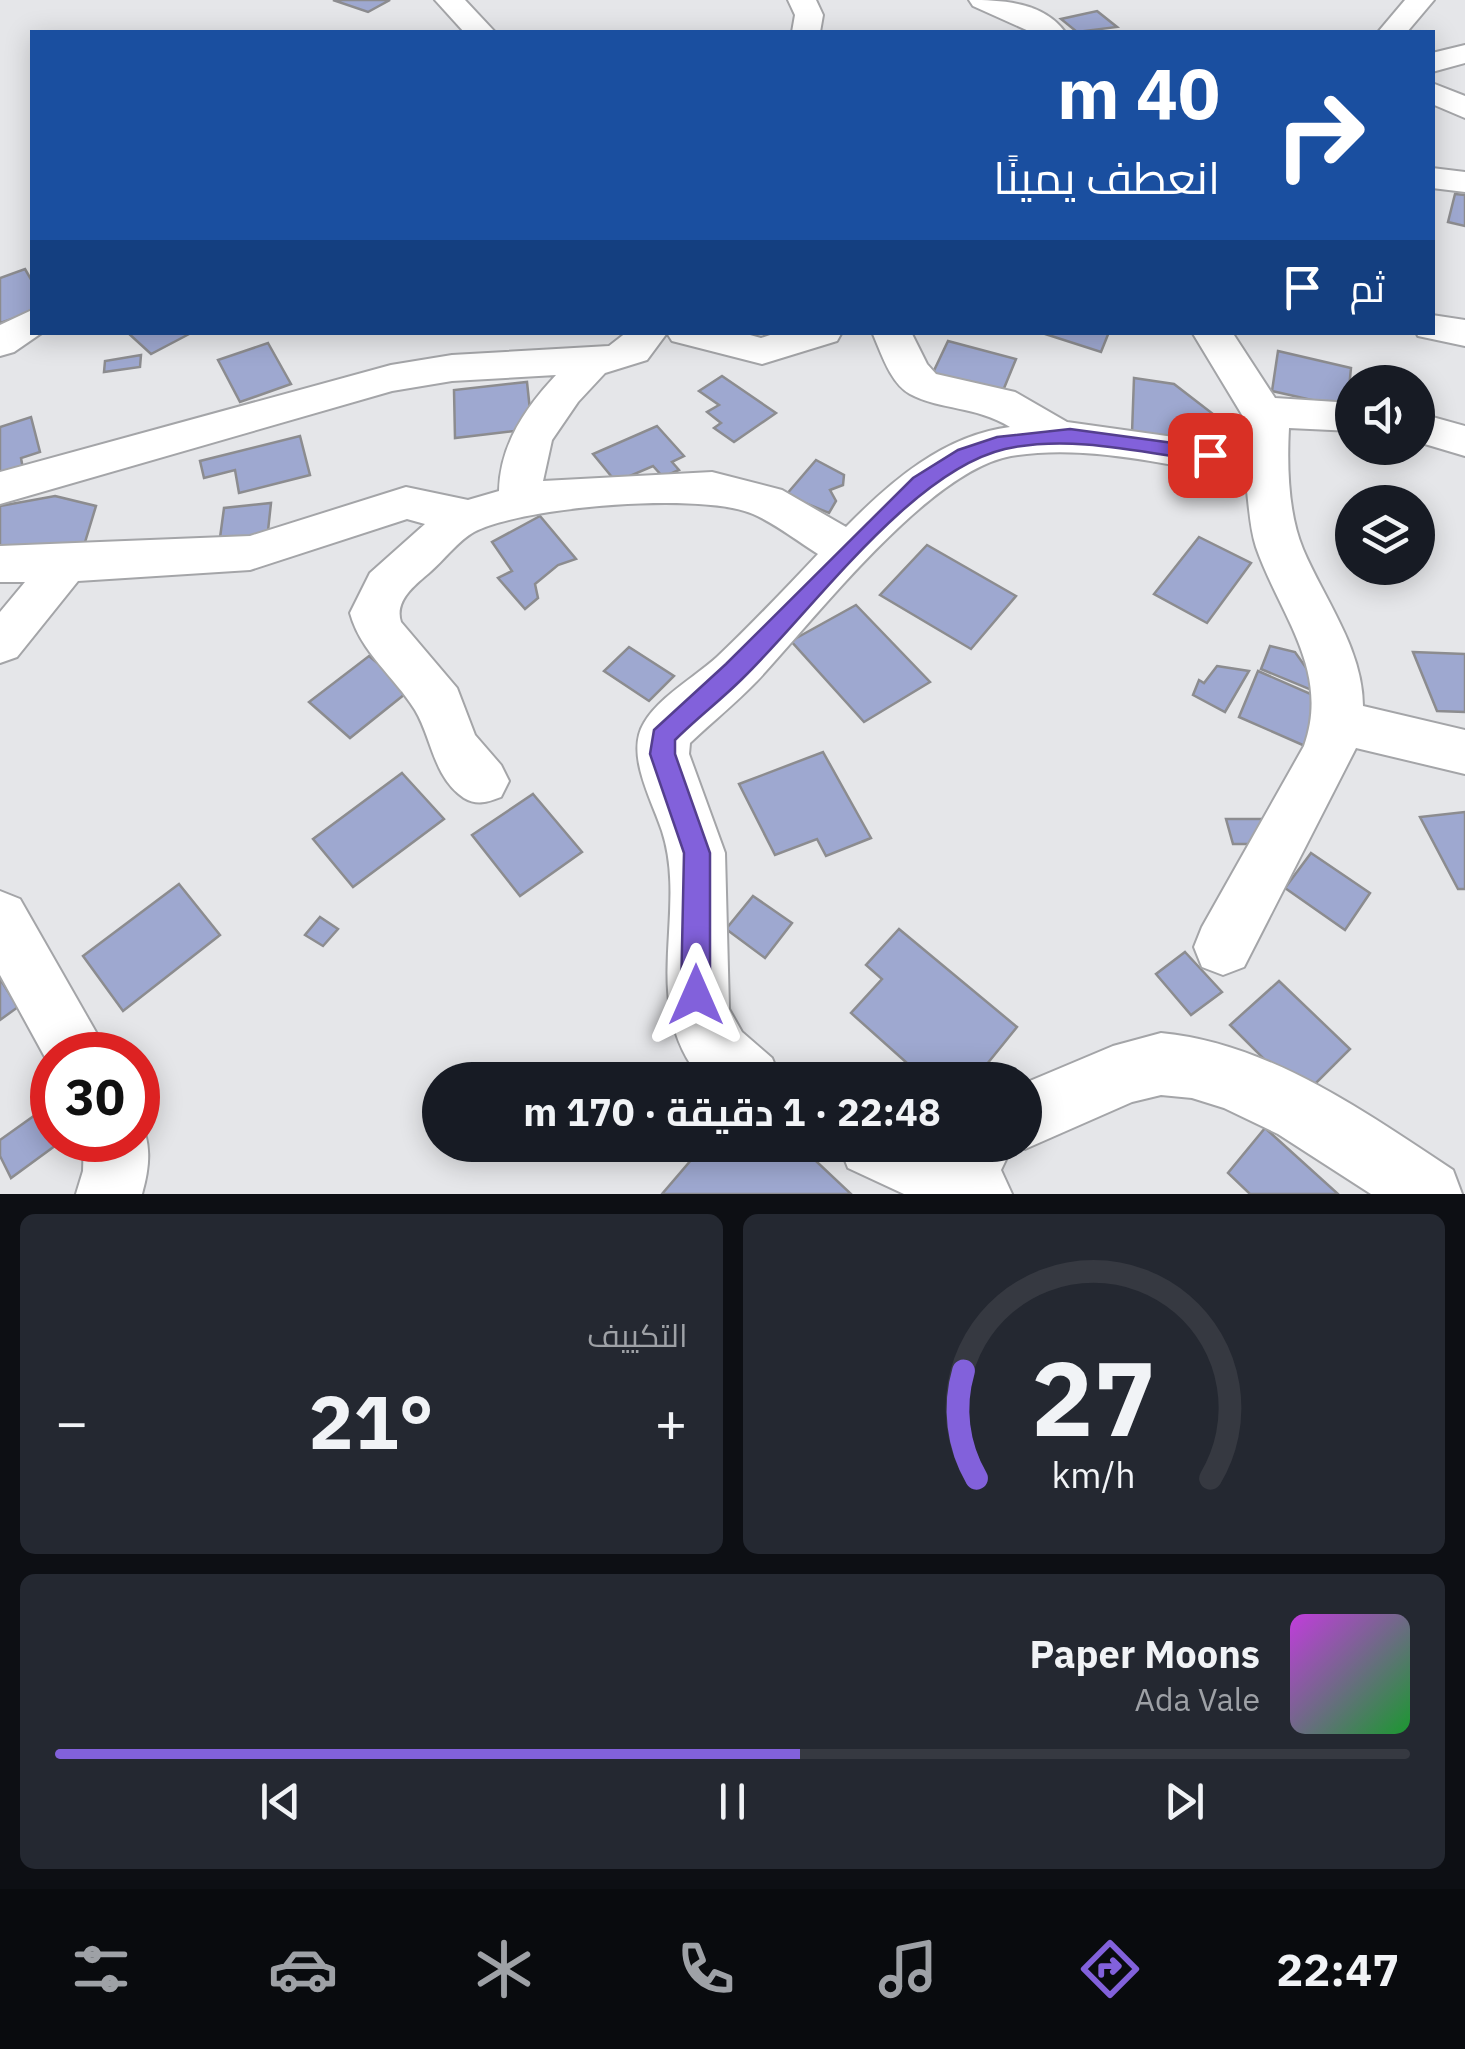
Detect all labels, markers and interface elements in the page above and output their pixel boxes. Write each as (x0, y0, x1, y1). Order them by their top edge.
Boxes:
text: 40 m (1057, 47, 1220, 138)
icon: right (1255, 70, 1385, 200)
text: انعطف يمينًا (993, 148, 1220, 206)
icon: arrive (1275, 260, 1330, 315)
text: ثم (1350, 263, 1385, 312)
map controls (1335, 365, 1435, 585)
button: sound (1335, 365, 1435, 465)
pin (1168, 413, 1253, 498)
icon: arrive (1183, 428, 1238, 483)
button: layers (1335, 485, 1435, 585)
position arrow (644, 943, 748, 1047)
speed limit sign: 30 (30, 1032, 160, 1162)
text: 22:48 · 1 دقيقة · 170 m (523, 1087, 941, 1136)
text: التكييف (587, 1314, 688, 1356)
text: 27 (1031, 1329, 1156, 1465)
text: 21° (309, 1372, 434, 1470)
text: − (55, 1386, 88, 1457)
text: + (654, 1386, 687, 1457)
text: km/h (1052, 1451, 1136, 1498)
text: Paper Moons (1029, 1629, 1260, 1678)
text: Ada Vale (1134, 1678, 1260, 1720)
icon: previous (253, 1774, 308, 1829)
icon: pause (705, 1774, 760, 1829)
icon: next (1157, 1774, 1212, 1829)
icon: filters (66, 1934, 136, 2004)
icon: car (268, 1934, 338, 2004)
icon: climate (469, 1934, 539, 2004)
icon: phone (671, 1934, 741, 2004)
icon: music (873, 1934, 943, 2004)
icon: directions (1075, 1934, 1145, 2004)
text: 22:47 (1276, 1940, 1399, 1998)

